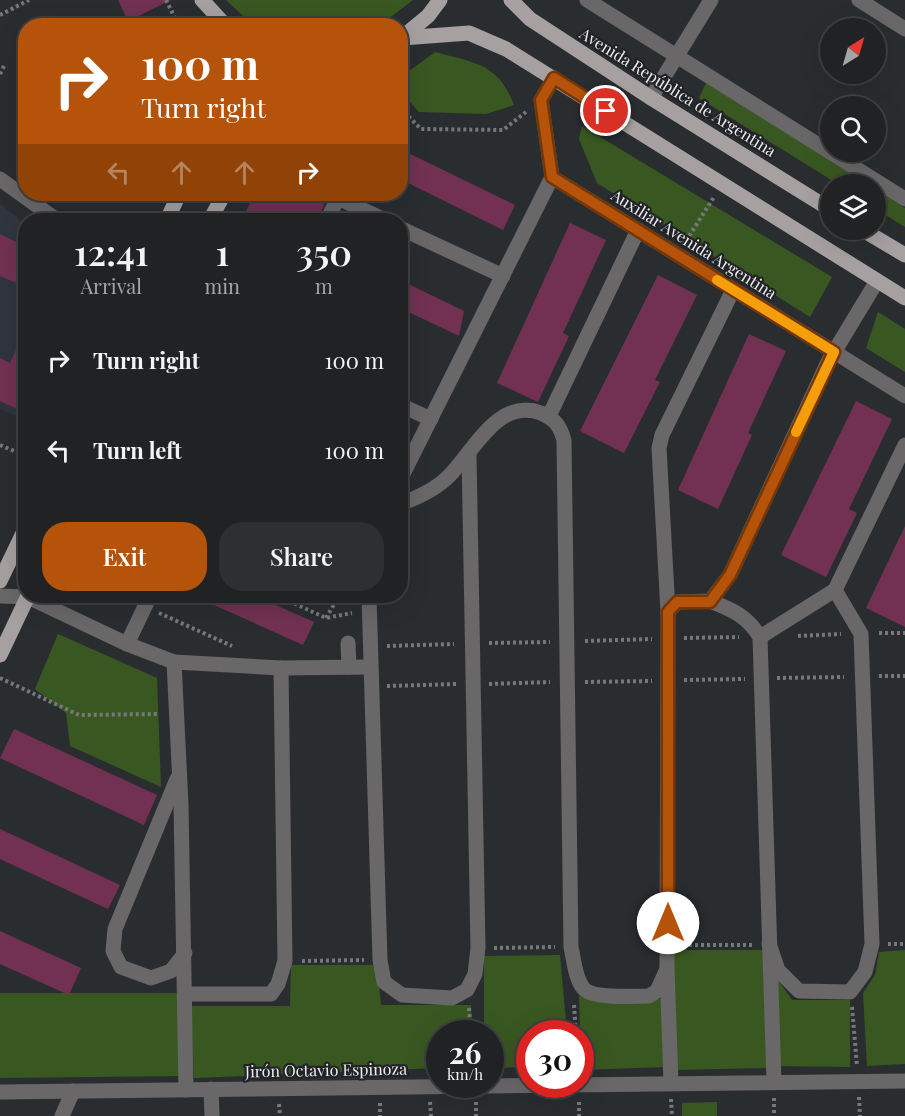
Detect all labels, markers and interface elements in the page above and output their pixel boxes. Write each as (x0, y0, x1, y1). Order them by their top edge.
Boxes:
north arrow (820, 18, 886, 84)
map controls (820, 18, 886, 240)
street label: Avenida República de Argentina (575, 22, 780, 161)
text: 100 m (141, 35, 259, 91)
icon: right (42, 42, 120, 120)
pin (580, 85, 631, 136)
text: Turn right (141, 89, 266, 125)
icon: arrive (589, 94, 622, 127)
button: search (820, 96, 886, 162)
icon: left (102, 156, 135, 189)
icon: ahead (165, 156, 198, 189)
icon: ahead (228, 156, 261, 189)
icon: right (291, 156, 324, 189)
button: layers (820, 174, 886, 240)
street label: Auxiliar Avenida Argentina (607, 184, 781, 303)
text: 12:41 (74, 227, 148, 275)
text: 1 (215, 227, 229, 275)
text: 350 (296, 227, 352, 275)
text: Arrival (80, 272, 142, 299)
text: min (204, 272, 240, 299)
text: m (315, 272, 333, 299)
icon: right (42, 344, 75, 377)
text: Turn right (93, 345, 199, 375)
text: 100 m (324, 345, 384, 375)
icon: left (42, 434, 75, 467)
text: Turn left (93, 435, 182, 465)
text: 100 m (324, 435, 384, 465)
button: Exit (42, 522, 207, 591)
button: Share (219, 522, 384, 591)
position arrow (636, 891, 700, 955)
speed limit sign: 30 (516, 1020, 594, 1098)
text: 26 (449, 1032, 481, 1072)
street label: Jirón Octavio Espinoza (244, 1058, 407, 1081)
text: km/h (447, 1064, 483, 1084)

